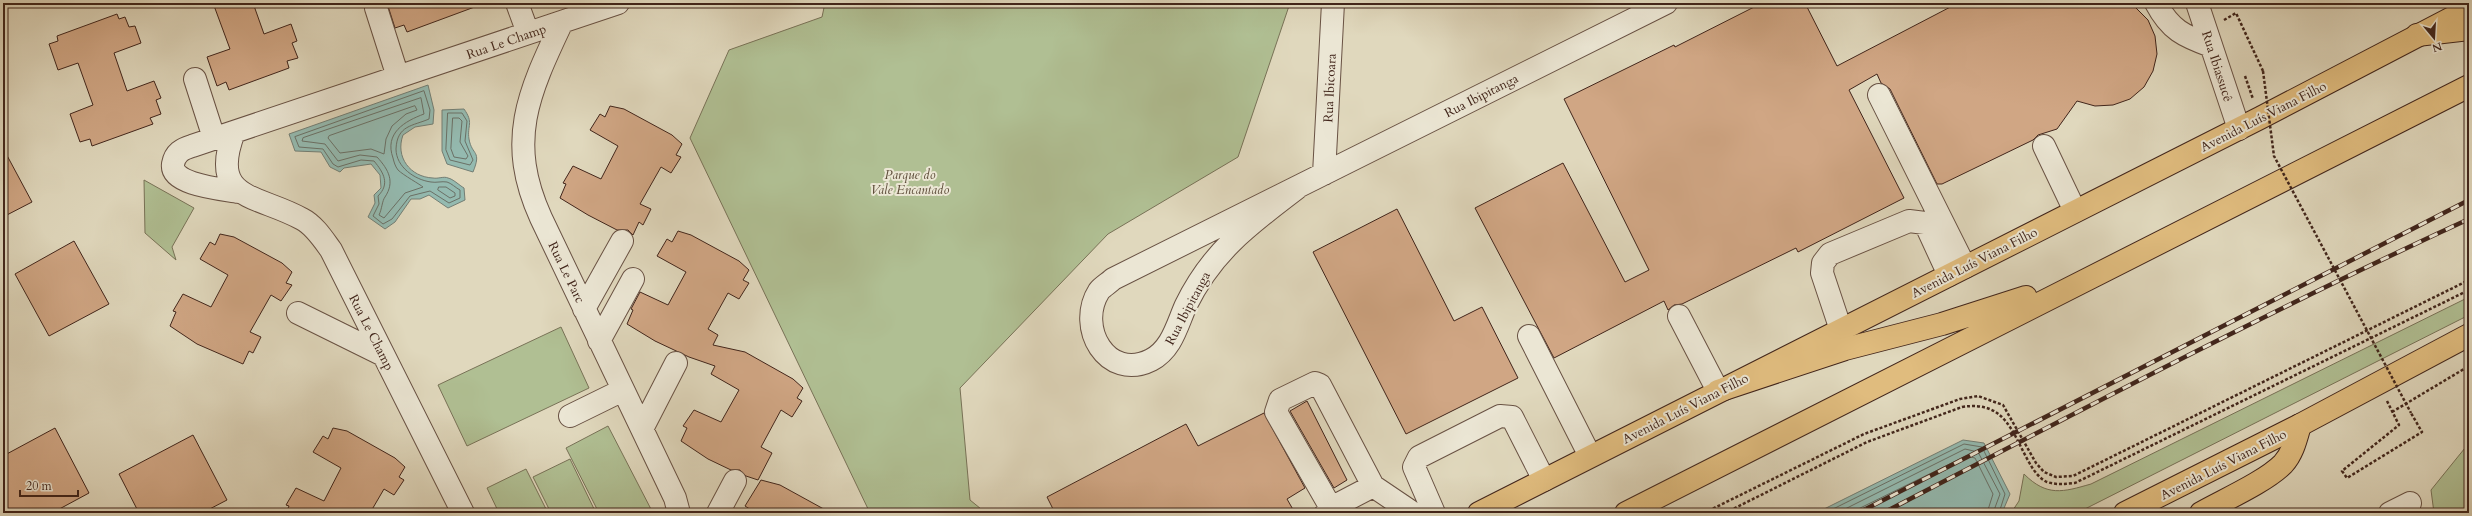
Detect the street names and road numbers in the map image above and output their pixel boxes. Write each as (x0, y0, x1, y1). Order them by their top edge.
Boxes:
street label: Rua Le Champ (464, 20, 549, 64)
street label: Rua Ibiassucê (2197, 29, 2237, 104)
street label: Rua Ibicoara (1319, 53, 1341, 123)
street label: Rua Ibipitanga (1441, 69, 1522, 122)
street label: Avenida Luís Viana Filho (2197, 77, 2330, 156)
street label: Avenida Luís Viana Filho (1908, 223, 2041, 302)
street label: Rua Le Parc (543, 239, 589, 306)
street label: Rua Ibipitanga (1161, 268, 1215, 348)
street label: Rua Le Champ (344, 291, 398, 374)
street label: Avenida Luís Viana Filho (1619, 369, 1752, 448)
street label: Avenida Luís Viana Filho (2157, 425, 2290, 504)

